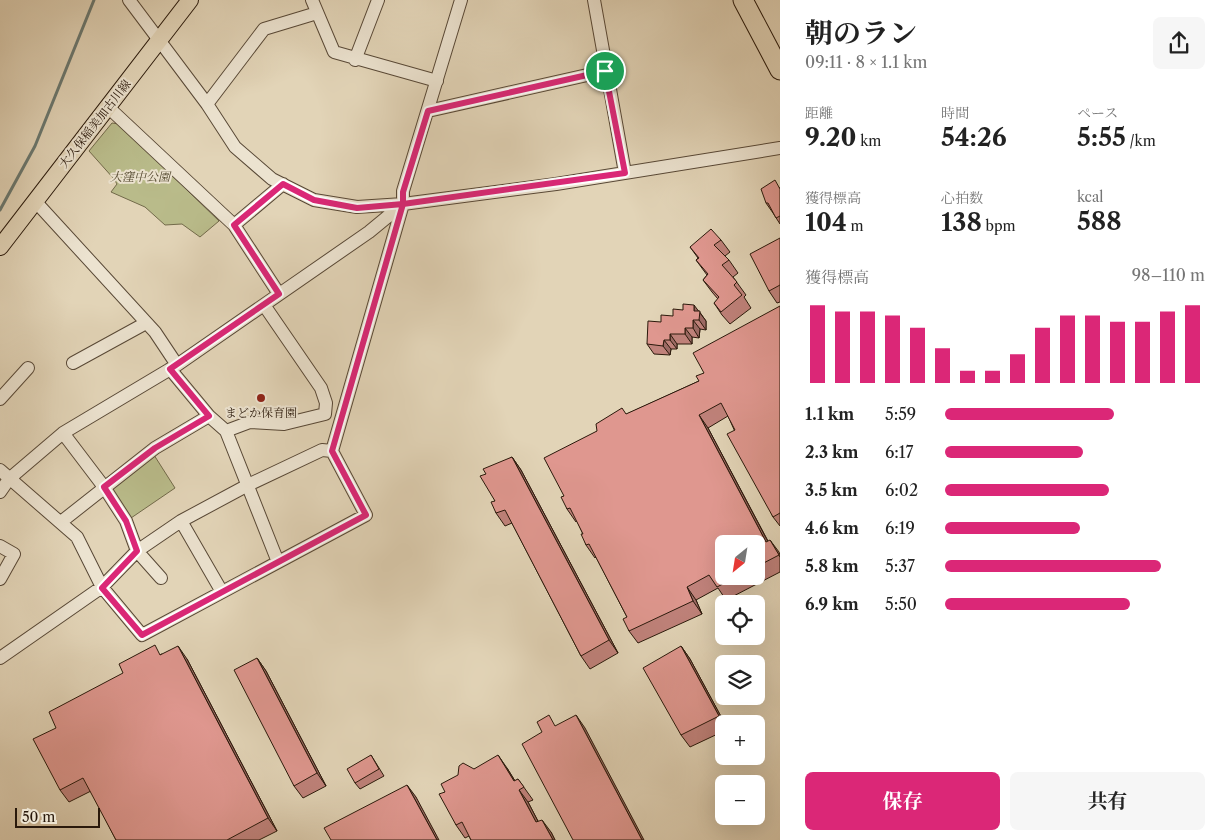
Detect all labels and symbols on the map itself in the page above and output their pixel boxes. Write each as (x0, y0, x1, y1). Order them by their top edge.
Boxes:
pin (584, 50, 626, 92)
street label: 大久保稲美加古川線 (55, 77, 134, 171)
park label: 大窪中公園 (110, 169, 172, 184)
marker: まどか保育園 (255, 392, 267, 404)
place label: まどか保育園 (225, 405, 297, 420)
north arrow (715, 535, 765, 585)
scale bar (15, 805, 100, 828)

